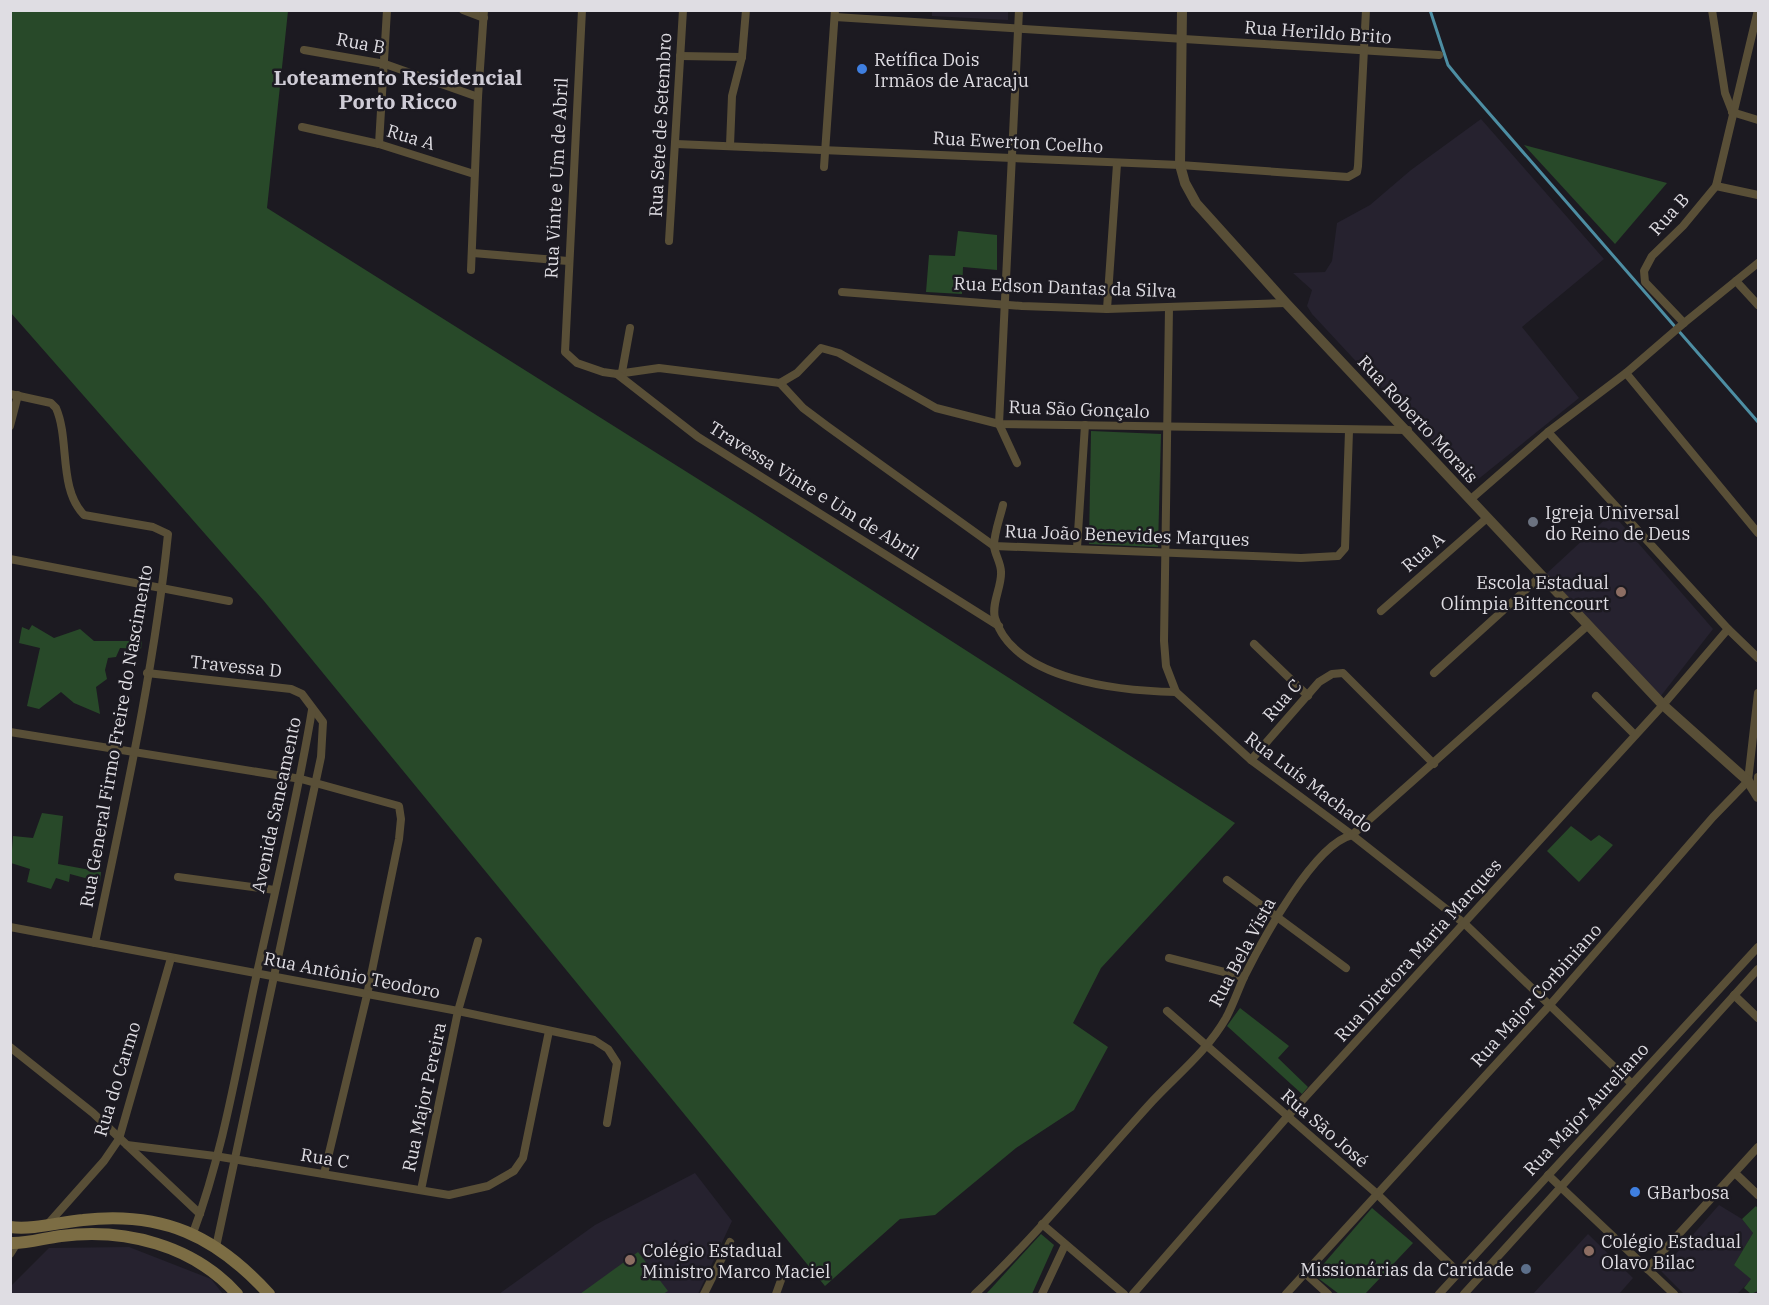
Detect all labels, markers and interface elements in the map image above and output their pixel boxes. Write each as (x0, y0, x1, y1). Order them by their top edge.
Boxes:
street label: Rua Herildo Brito (1244, 15, 1392, 49)
street label: Rua B (335, 27, 387, 59)
street label: Rua Sete de Setembro (644, 32, 676, 218)
place label: Retífica Dois Irmãos de Aracaju (874, 48, 1029, 92)
marker: Retífica Dois Irmãos de Aracaju (855, 62, 869, 76)
district label: Loteamento Residencial Porto Ricco (274, 63, 523, 115)
street label: Rua Vinte e Um de Abril (539, 77, 573, 279)
street label: Rua A (384, 119, 439, 155)
street label: Rua Ewerton Coelho (932, 126, 1104, 158)
street label: Rua B (1644, 188, 1694, 240)
street label: Rua Edson Dantas da Silva (953, 272, 1177, 302)
street label: Rua Roberto Morais (1353, 350, 1483, 488)
street label: Rua São Gonçalo (1008, 395, 1150, 423)
street label: Travessa Vinte e Um de Abril (705, 416, 923, 564)
place label: Igreja Universal do Reino de Deus (1545, 501, 1690, 545)
marker: Igreja Universal do Reino de Deus (1526, 515, 1540, 529)
street label: Rua João Benevides Marques (1004, 519, 1250, 551)
street label: Rua A (1397, 527, 1450, 577)
street label: Rua General Firmo Freire do Nascimento (74, 563, 158, 909)
place label: Escola Estadual Olímpia Bittencourt (1441, 571, 1609, 615)
marker: Escola Estadual Olímpia Bittencourt (1614, 585, 1628, 599)
street label: Travessa D (189, 650, 283, 682)
street label: Rua C (1257, 674, 1307, 726)
street label: Avenida Saneamento (246, 715, 306, 895)
street label: Rua Luís Machado (1240, 726, 1378, 838)
street label: Rua Diretora Maria Marques (1330, 854, 1506, 1046)
street label: Rua Bela Vista (1204, 893, 1280, 1011)
street label: Rua Major Corbiniano (1466, 919, 1606, 1071)
street label: Rua Antônio Teodoro (262, 947, 442, 1003)
street label: Rua do Carmo (89, 1019, 145, 1139)
street label: Rua Major Pereira (397, 1020, 451, 1174)
street label: Rua Major Aureliano (1518, 1038, 1654, 1180)
street label: Rua São José (1277, 1084, 1373, 1172)
street label: Rua C (299, 1143, 351, 1173)
place label: GBarbosa (1647, 1181, 1730, 1204)
marker: GBarbosa (1628, 1185, 1642, 1199)
place label: Colégio Estadual Olavo Bilac (1601, 1230, 1741, 1274)
place label: Colégio Estadual Ministro Marco Maciel (642, 1239, 830, 1283)
marker: Colégio Estadual Olavo Bilac (1582, 1244, 1596, 1258)
marker: Colégio Estadual Ministro Marco Maciel (623, 1253, 637, 1267)
place label: Missionárias da Caridade (1300, 1258, 1514, 1281)
marker: Missionárias da Caridade (1519, 1262, 1533, 1276)

